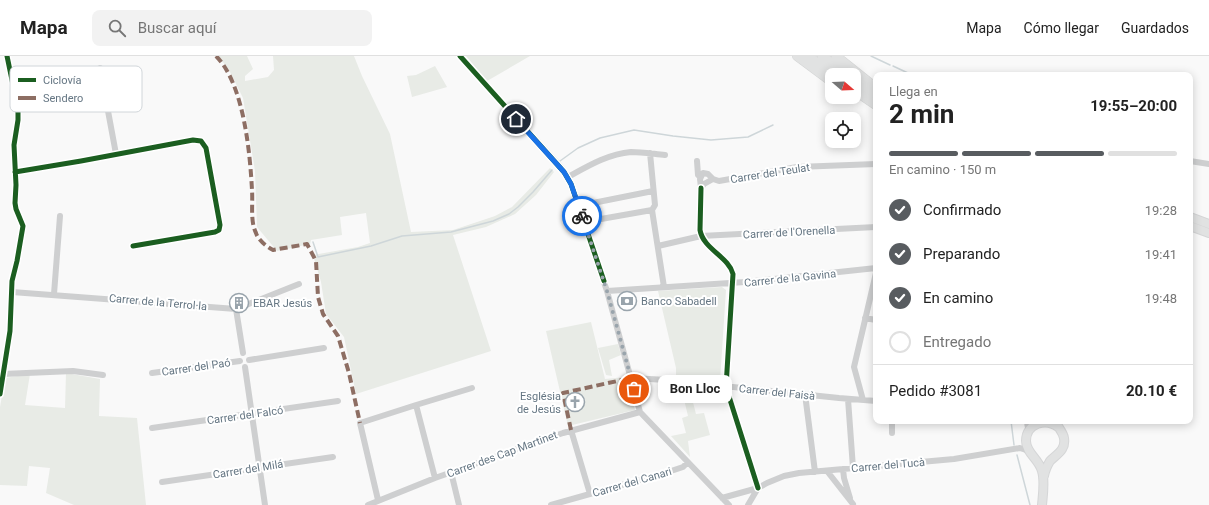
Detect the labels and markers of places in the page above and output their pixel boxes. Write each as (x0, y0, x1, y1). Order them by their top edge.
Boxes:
pin (499, 102, 533, 136)
bank icon: Banco Sabadell (616, 290, 638, 312)
building icon: EBAR Jesús (228, 292, 250, 314)
place label: Banco Sabadell (641, 295, 717, 308)
place label: EBAR Jesús (253, 297, 312, 310)
pin (617, 372, 651, 406)
callout: Bon Lloc (658, 375, 732, 403)
place label: Església de Jesús (517, 390, 561, 416)
church icon: Església de Jesús (564, 391, 586, 413)

